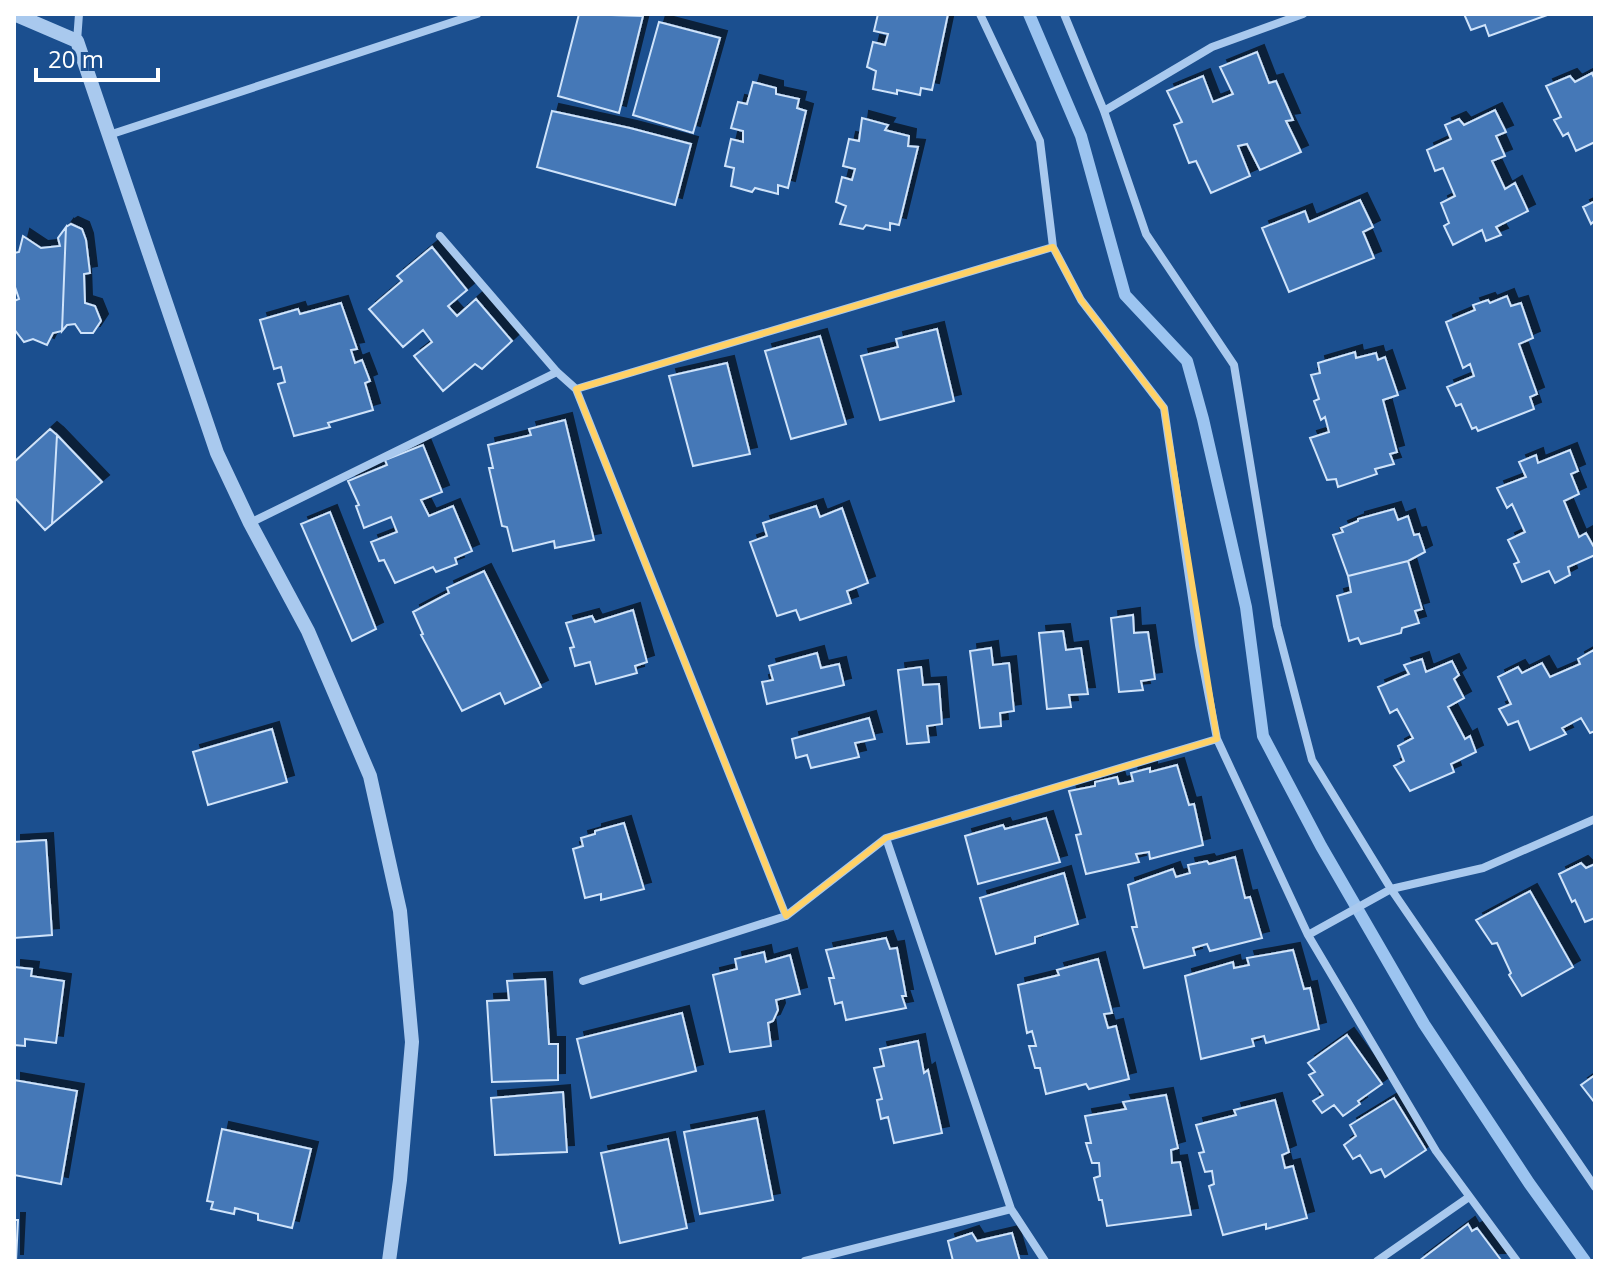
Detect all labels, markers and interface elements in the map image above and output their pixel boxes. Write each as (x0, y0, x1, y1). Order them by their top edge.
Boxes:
scale bar (36, 32, 158, 82)
text: 20 m (48, 42, 104, 75)

